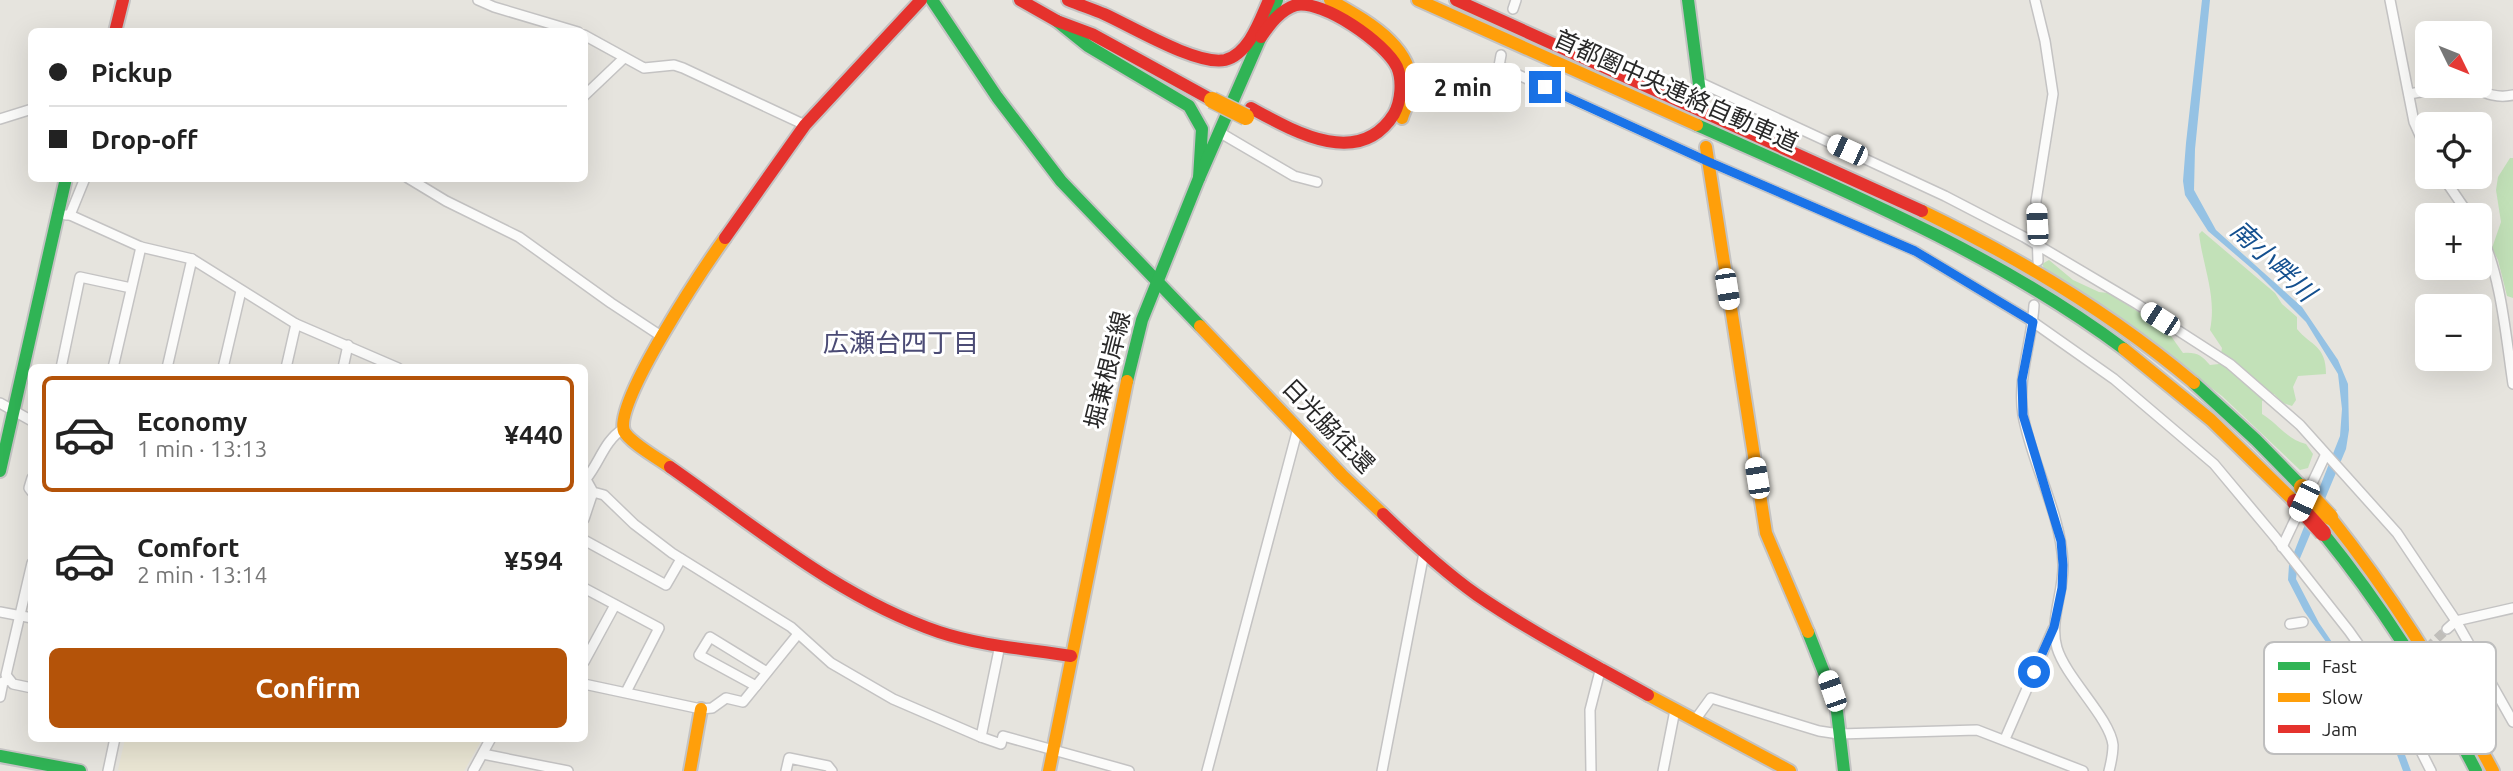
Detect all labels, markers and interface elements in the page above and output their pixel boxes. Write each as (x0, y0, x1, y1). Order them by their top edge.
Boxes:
north arrow (2415, 21, 2492, 98)
map controls (2415, 21, 2492, 371)
street label: 首都圏中央連絡自動車道 (1550, 25, 1802, 157)
text: Pickup (91, 58, 173, 87)
callout: 2 min (1405, 62, 1520, 112)
route end (1529, 71, 1561, 103)
text: 2 min (1434, 75, 1492, 100)
button: locate (2415, 112, 2492, 189)
text: Drop-off (91, 125, 198, 154)
car (1824, 132, 1871, 168)
car (2026, 202, 2049, 246)
button: + (2415, 203, 2492, 280)
water label: 南小畔川 (2225, 215, 2323, 309)
car (1714, 267, 1741, 311)
button: − (2415, 294, 2492, 371)
car (2137, 299, 2184, 339)
street label: 堀兼根岸線 (1080, 308, 1135, 431)
district label: 広瀬台四丁目 (823, 328, 979, 357)
street label: 日光脇往還 (1277, 373, 1380, 478)
icon: car (53, 403, 116, 466)
text: Economy (137, 407, 247, 436)
text: ¥440 (504, 420, 563, 449)
text: 1 min · 13:13 (137, 436, 268, 461)
car (1744, 456, 1771, 500)
car (2286, 478, 2323, 524)
icon: car (53, 529, 116, 592)
text: Comfort (137, 533, 240, 562)
text: ¥594 (504, 546, 563, 575)
text: 2 min · 13:14 (137, 562, 268, 587)
legend (2264, 642, 2496, 754)
button: Confirm (49, 648, 567, 728)
text: Fast (2322, 655, 2357, 677)
route start (2018, 656, 2050, 688)
car (1816, 668, 1849, 714)
text: Slow (2322, 686, 2363, 708)
text: Jam (2322, 718, 2358, 740)

